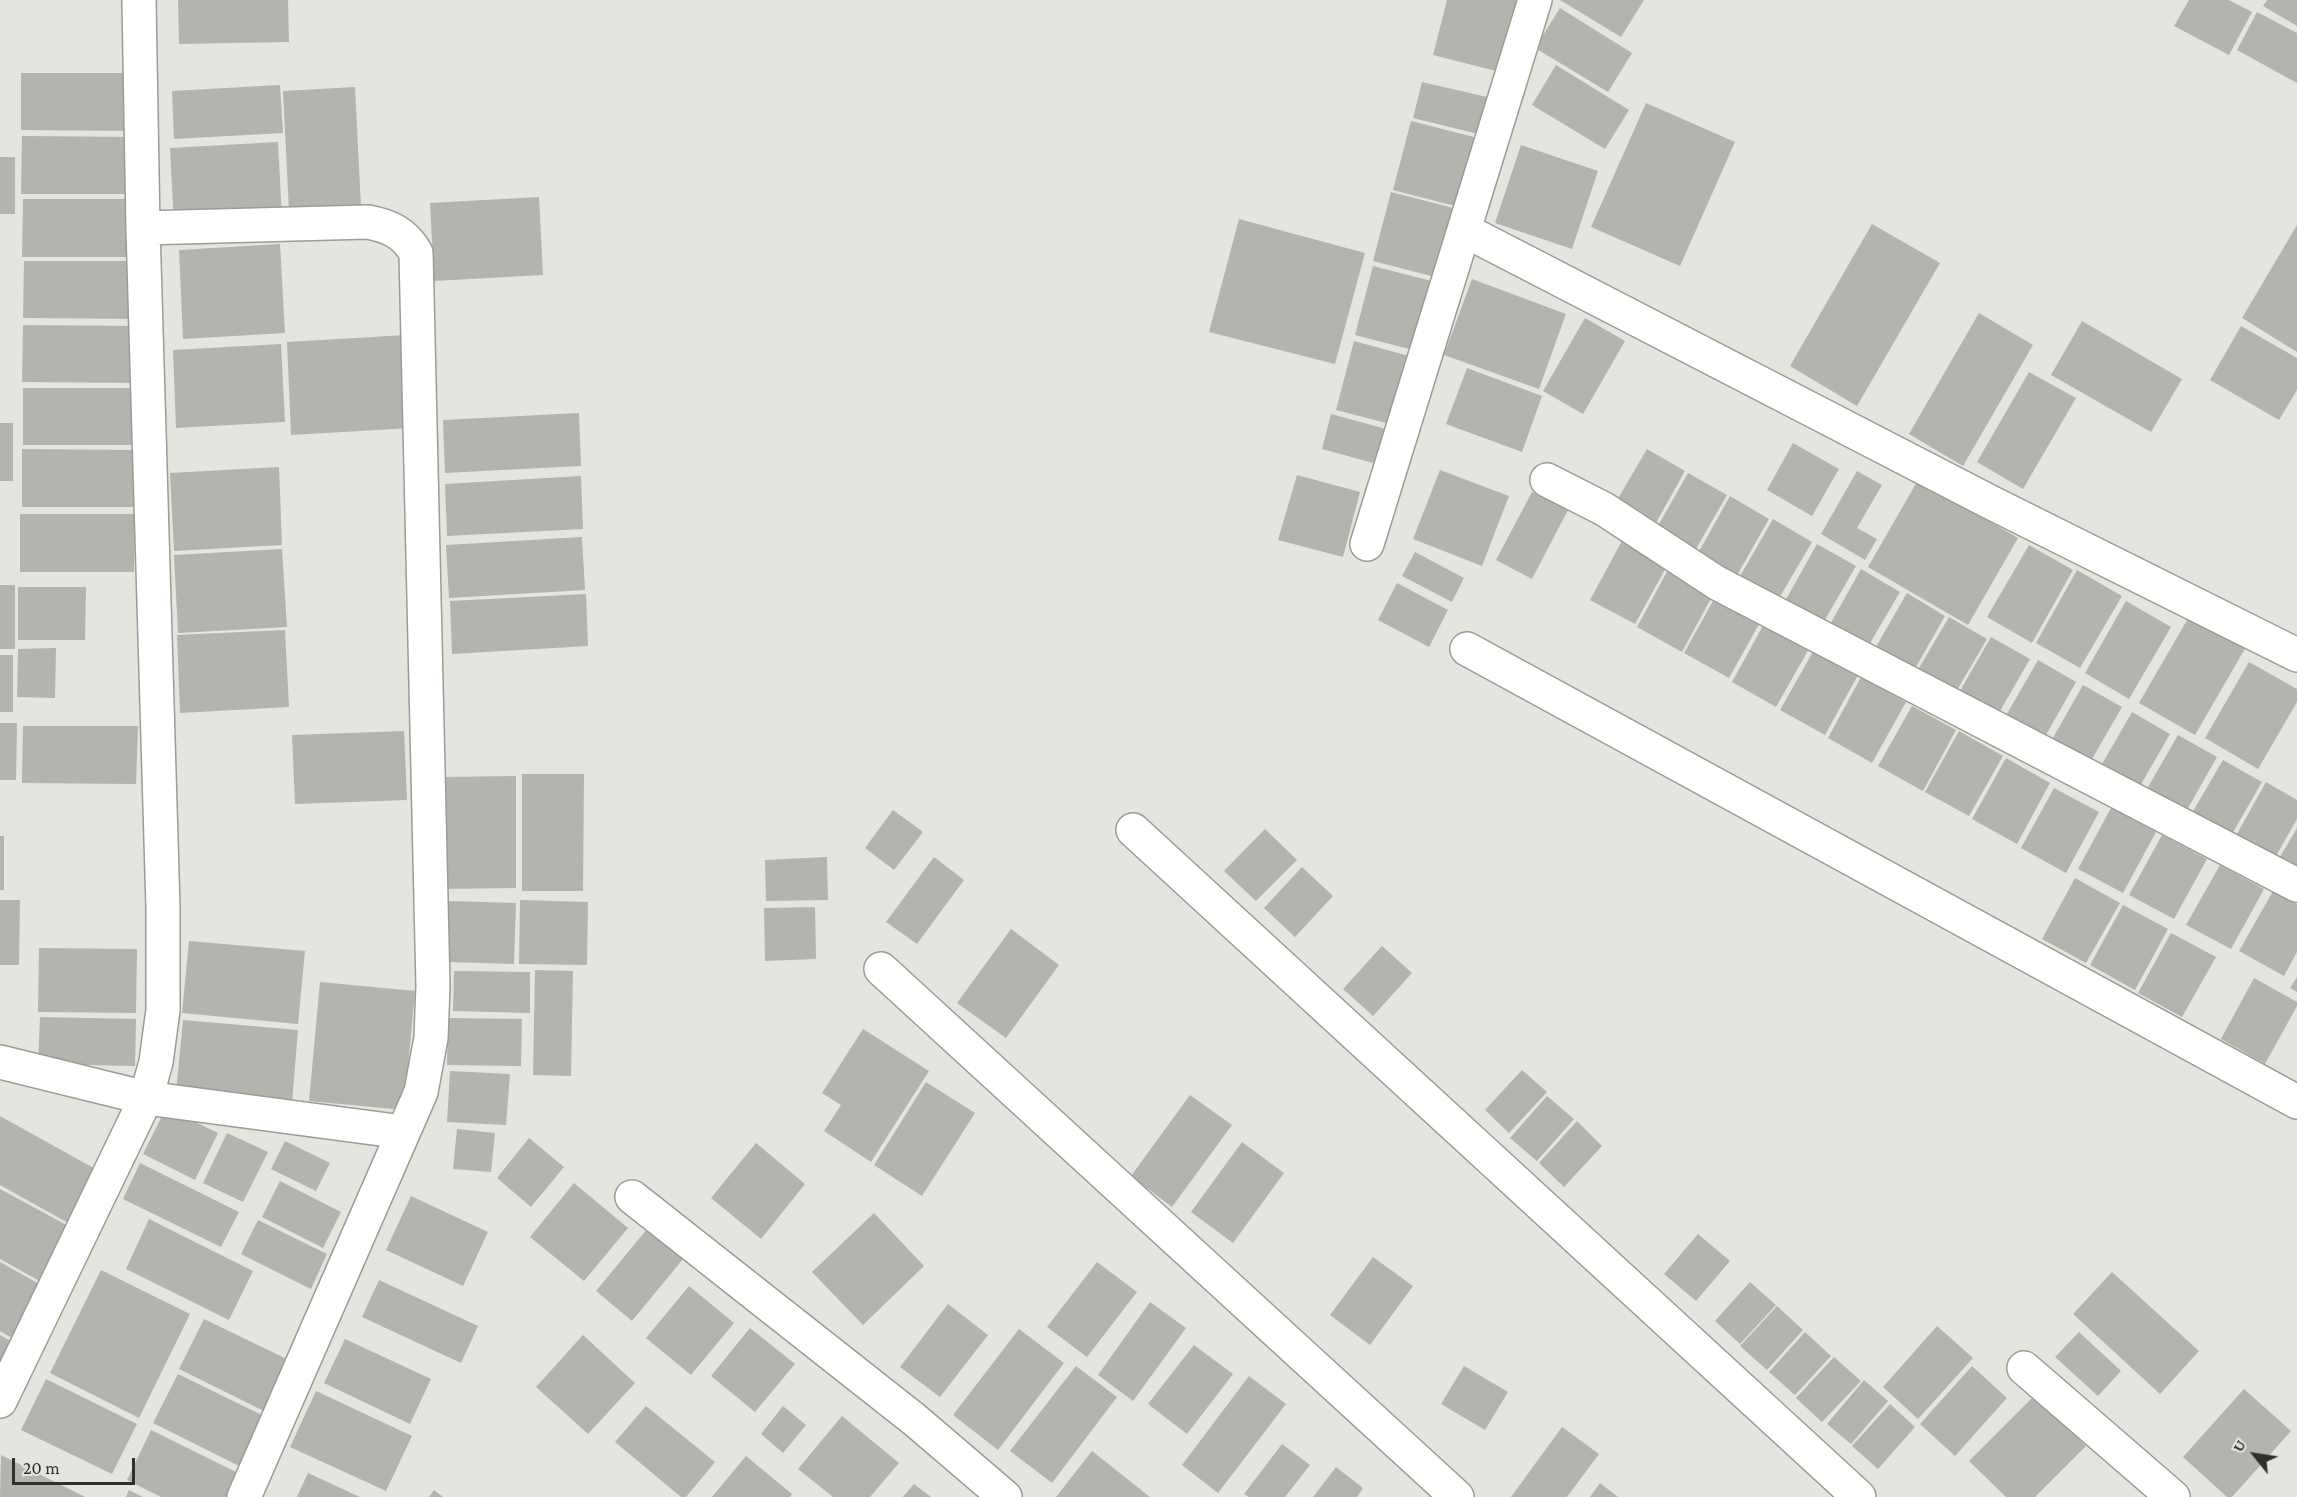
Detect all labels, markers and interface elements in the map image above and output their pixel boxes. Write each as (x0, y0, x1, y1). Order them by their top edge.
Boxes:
north arrow (2225, 1425, 2285, 1485)
text: U (2229, 1437, 2249, 1455)
scale bar (15, 1446, 138, 1484)
text: 20 m (23, 1458, 60, 1478)

